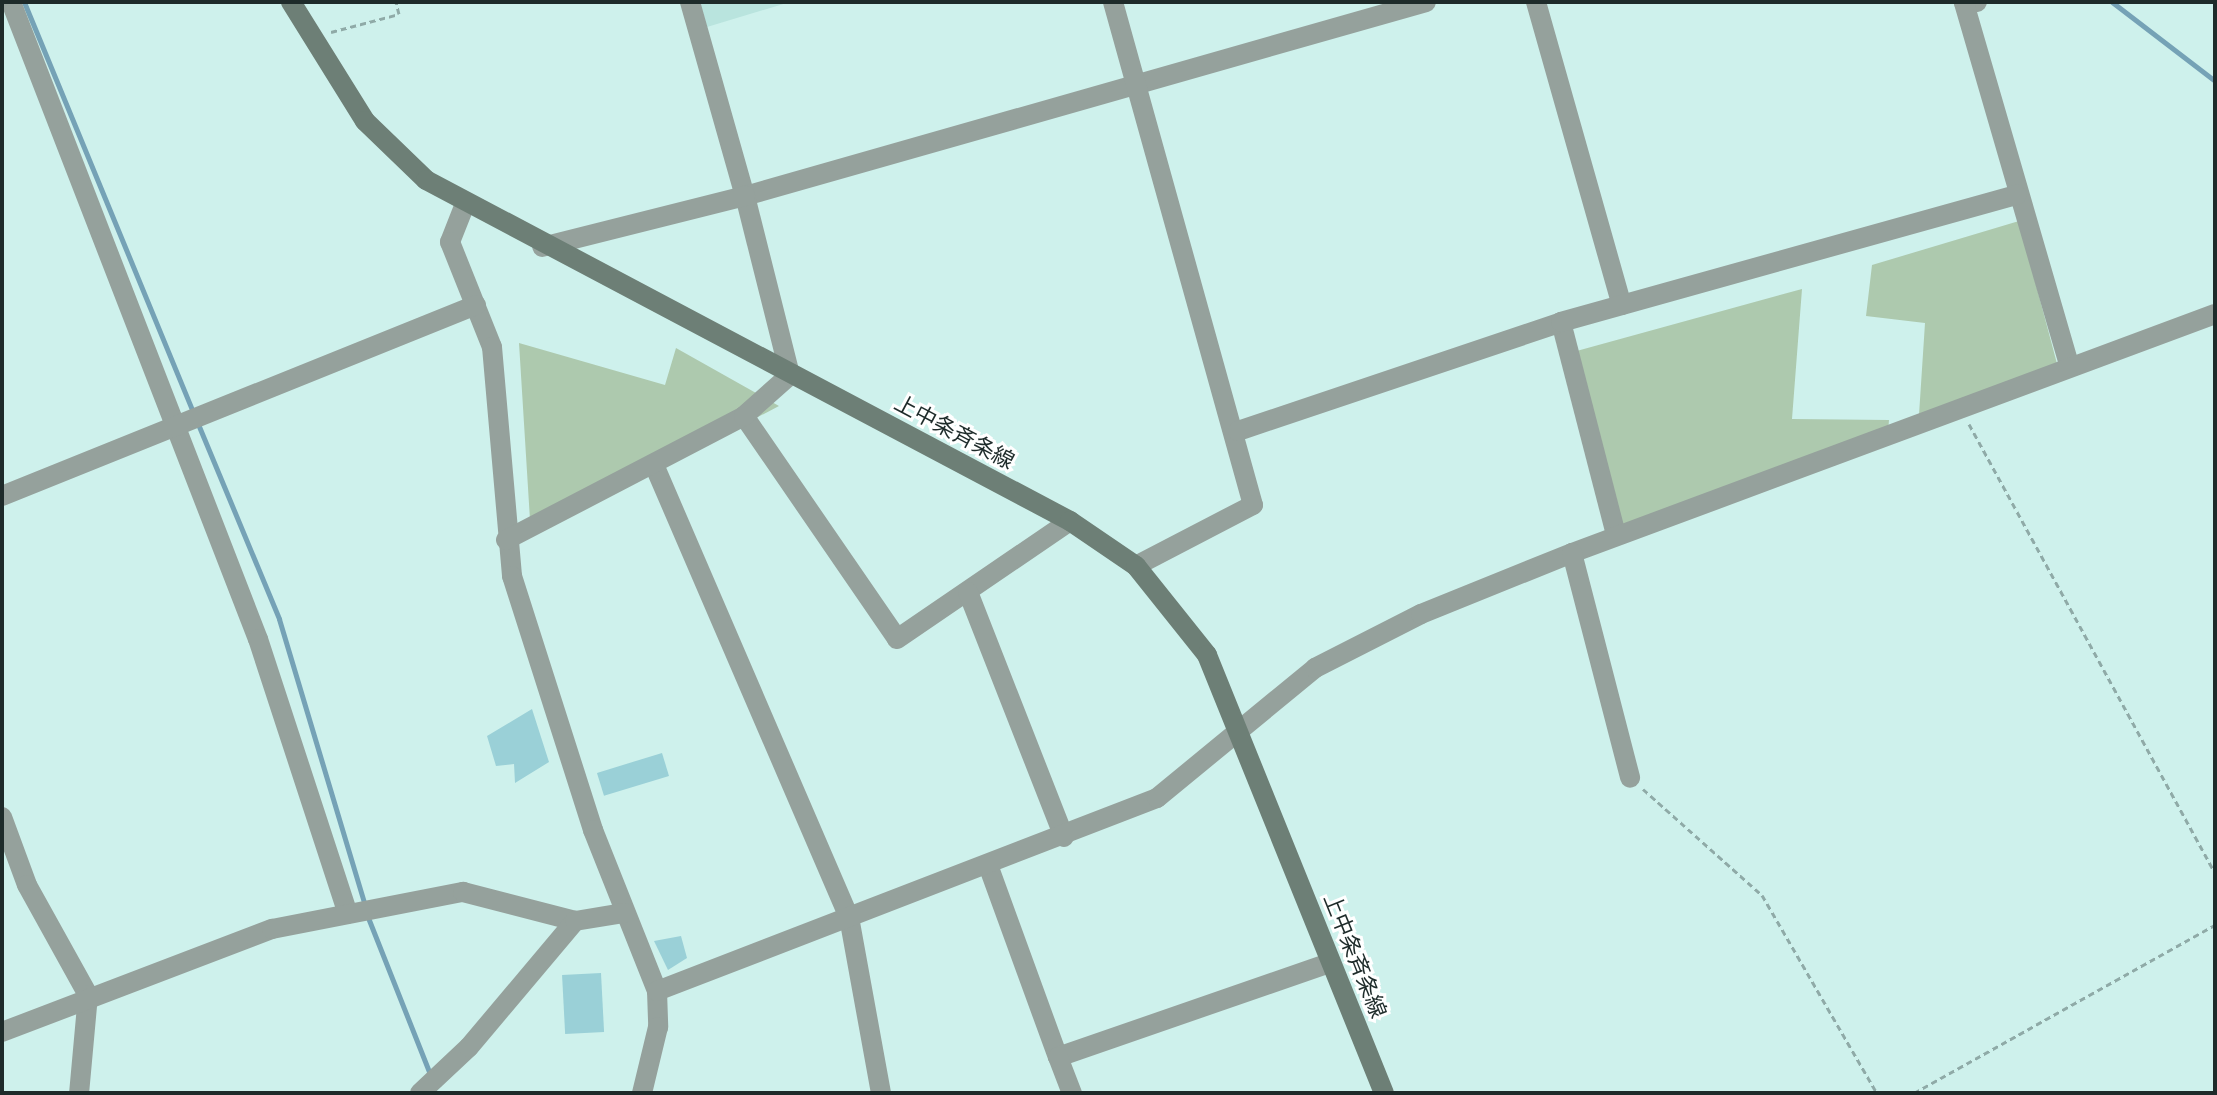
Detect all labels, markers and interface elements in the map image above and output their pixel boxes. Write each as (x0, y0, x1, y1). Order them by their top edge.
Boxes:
street label: 上中条斉条線 (890, 390, 1018, 476)
street label: 上中条斉条線 (1317, 890, 1391, 1022)

